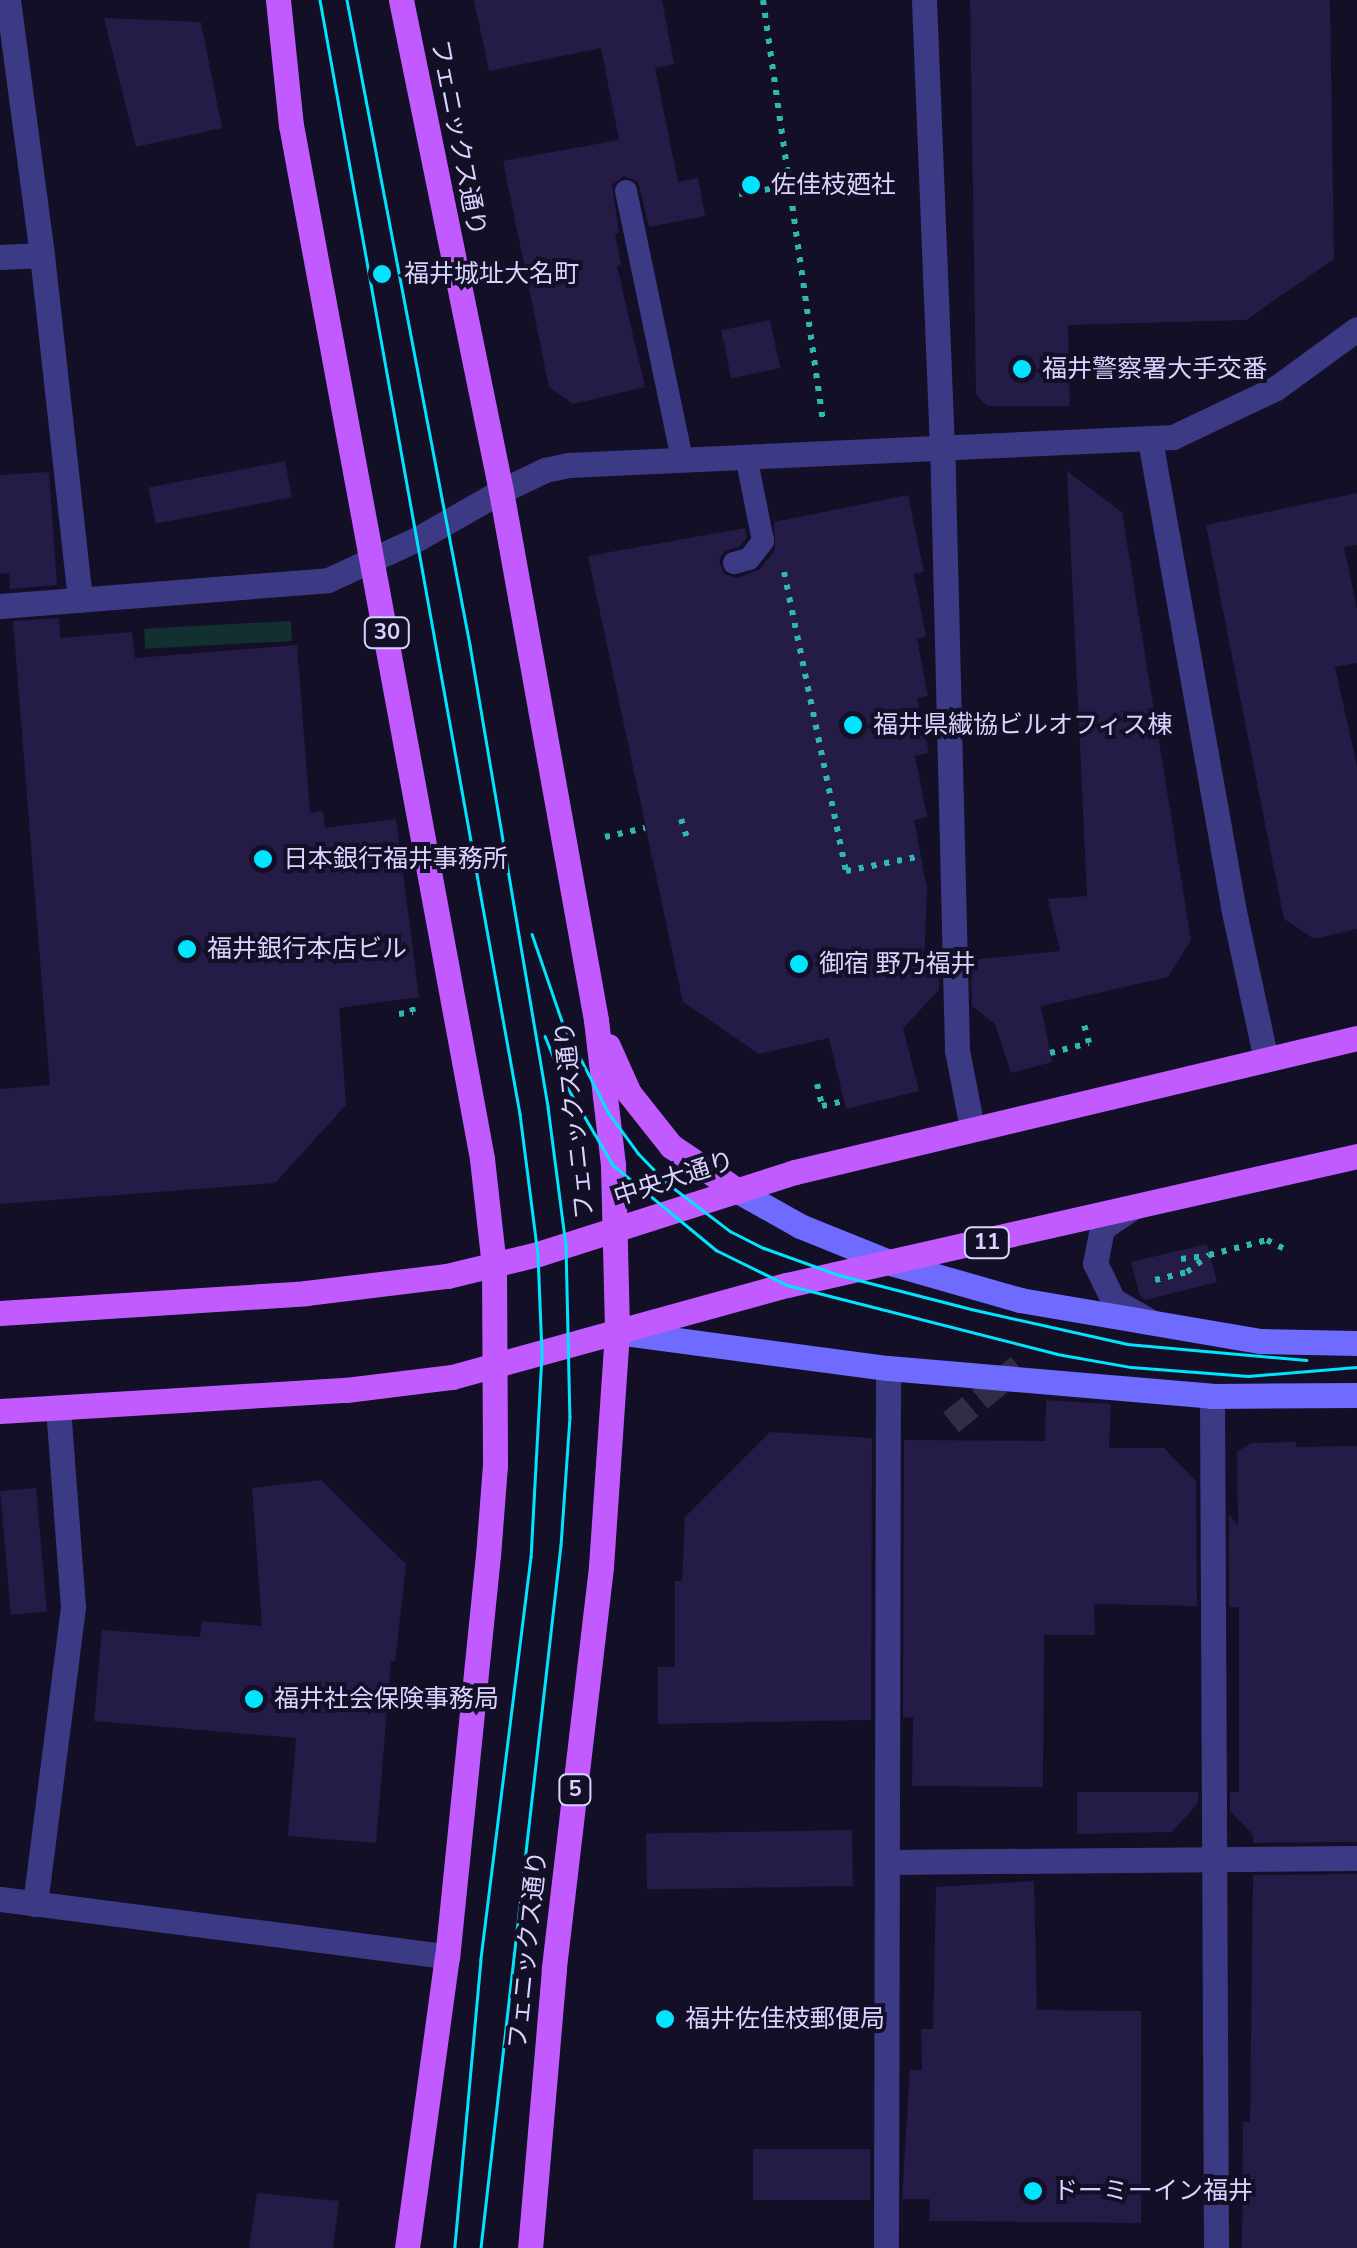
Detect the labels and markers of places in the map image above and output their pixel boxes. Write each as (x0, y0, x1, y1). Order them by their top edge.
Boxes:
place label: 佐佳枝廼社 (771, 170, 896, 200)
marker: 佐佳枝廼社 (740, 174, 762, 196)
place label: 福井城址大名町 (404, 259, 579, 289)
marker: 福井城址大名町 (369, 261, 395, 287)
place label: 福井警察署大手交番 (1042, 354, 1267, 384)
marker: 福井警察署大手交番 (1011, 358, 1033, 380)
place label: 福井県繊協ビルオフィス棟 (873, 710, 1173, 740)
marker: 福井県繊協ビルオフィス棟 (842, 714, 864, 736)
place label: 日本銀行福井事務所 (283, 844, 508, 874)
marker: 日本銀行福井事務所 (252, 848, 274, 870)
place label: 福井銀行本店ビル (207, 934, 407, 964)
marker: 福井銀行本店ビル (176, 938, 198, 960)
place label: 御宿 野乃福井 (819, 949, 975, 979)
marker: 御宿 野乃福井 (788, 953, 810, 975)
place label: 福井社会保険事務局 (274, 1684, 499, 1714)
marker: 福井社会保険事務局 (243, 1688, 265, 1710)
place label: 福井佐佳枝郵便局 (685, 2004, 885, 2034)
marker: 福井佐佳枝郵便局 (654, 2008, 676, 2030)
place label: ドーミーイン福井 (1053, 2176, 1253, 2206)
marker: ドーミーイン福井 (1022, 2180, 1044, 2202)

